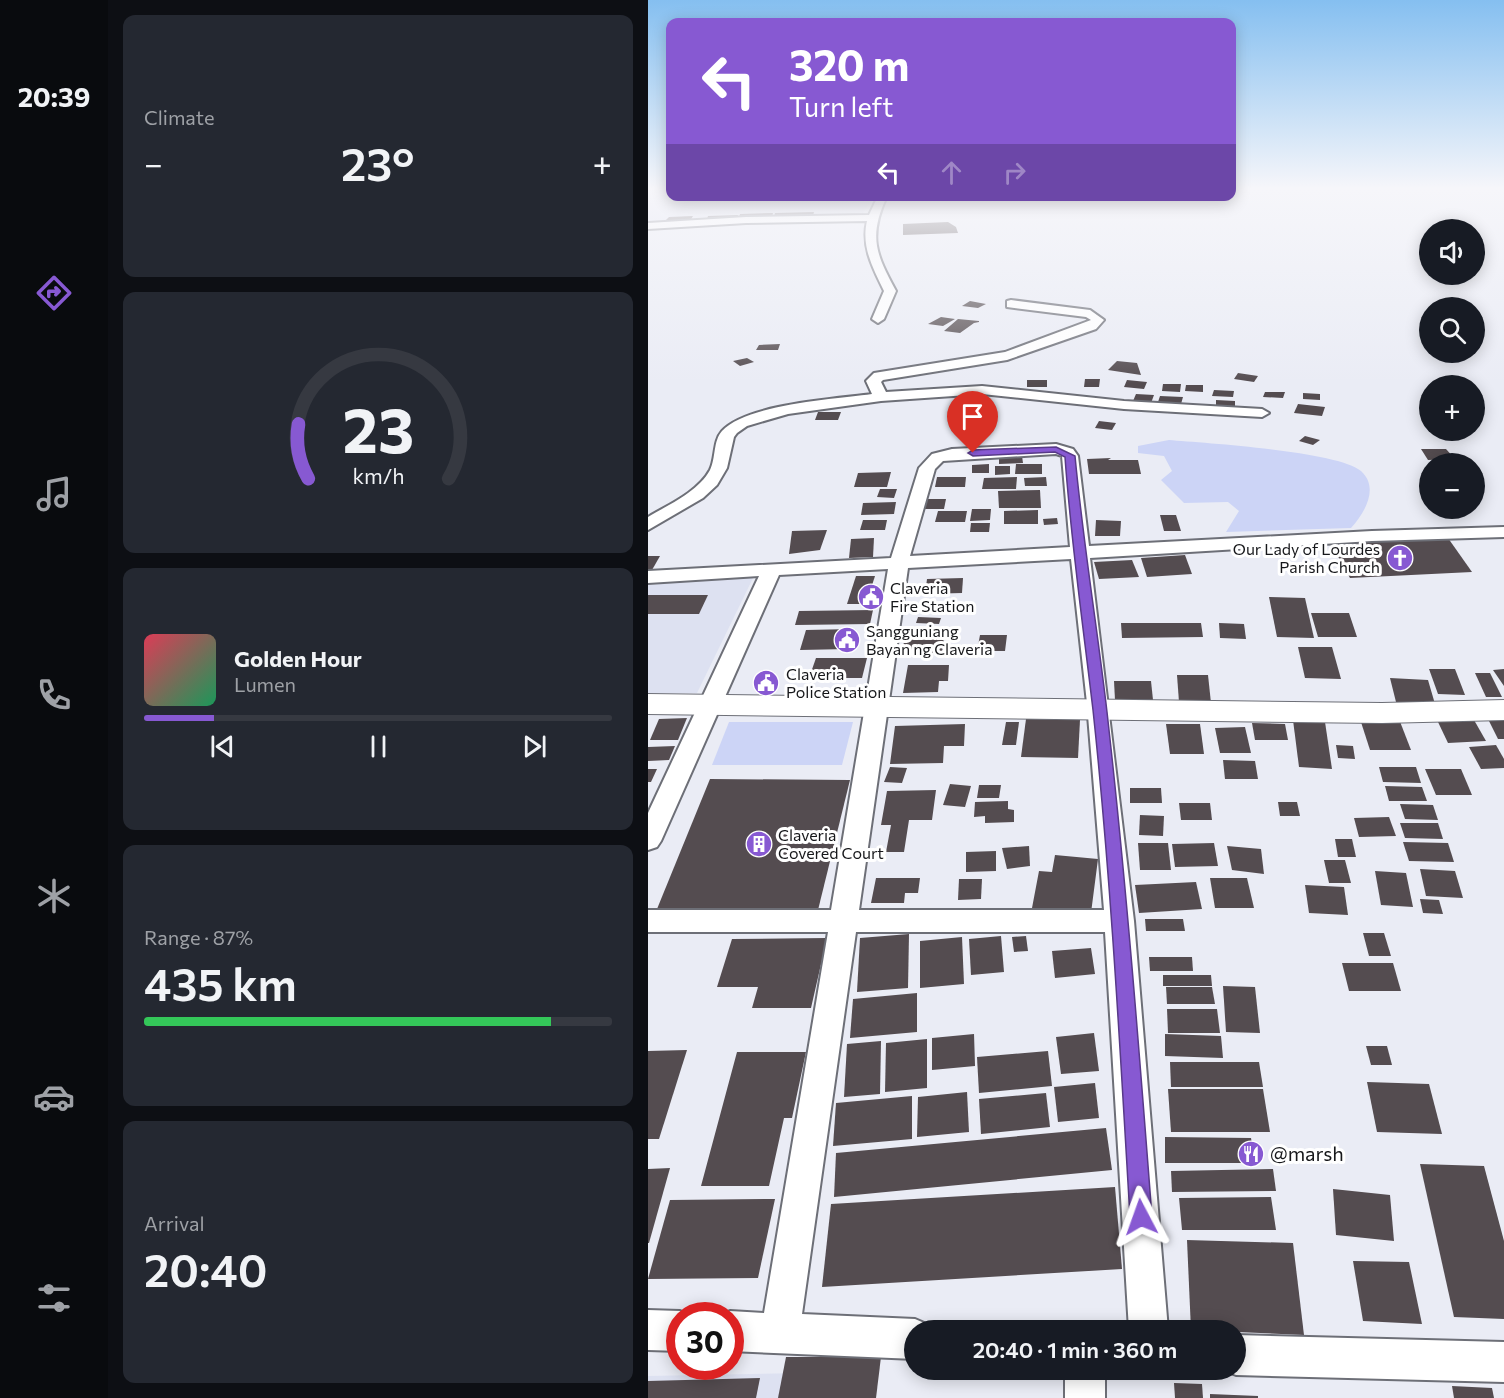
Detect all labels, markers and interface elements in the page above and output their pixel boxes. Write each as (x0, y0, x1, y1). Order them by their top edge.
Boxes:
text: 320 m (789, 38, 909, 90)
icon: left (690, 42, 768, 120)
text: 20:39 (18, 80, 90, 113)
text: Turn left (789, 90, 893, 123)
text: Climate (144, 105, 214, 129)
text: 23° (341, 135, 414, 190)
text: − (144, 142, 163, 183)
text: + (593, 142, 612, 183)
icon: left (872, 156, 905, 189)
icon: ahead (935, 156, 968, 189)
icon: right (998, 156, 1031, 189)
map controls (1419, 219, 1485, 519)
button: sound (1419, 219, 1485, 285)
icon: directions (33, 272, 75, 314)
button: search (1419, 297, 1485, 363)
button: + (1419, 375, 1485, 441)
text: 23 (342, 391, 414, 467)
pin (947, 391, 998, 453)
icon: arrive (956, 400, 989, 433)
button: − (1419, 453, 1485, 519)
text: km/h (352, 463, 404, 489)
icon: music (33, 473, 75, 515)
place label: Our Lady of Lourdes Parish Church (1233, 539, 1380, 576)
church icon: Our Lady of Lourdes Parish Church (1385, 543, 1415, 573)
place label: Claveria Fire Station (890, 578, 974, 615)
public building icon: Claveria Fire Station (856, 582, 886, 612)
place label: Sangguniang Bayan ng Claveria (866, 621, 993, 658)
public building icon: Sangguniang Bayan ng Claveria (832, 625, 862, 655)
text: Golden Hour (234, 645, 362, 672)
place label: Claveria Police Station (786, 664, 886, 701)
public building icon: Claveria Police Station (751, 668, 781, 698)
text: Lumen (234, 672, 296, 696)
icon: phone (33, 674, 75, 716)
icon: previous (206, 730, 239, 763)
icon: pause (362, 730, 395, 763)
icon: next (518, 730, 551, 763)
place label: Claveria Covered Court (778, 825, 884, 862)
building icon: Claveria Covered Court (744, 829, 774, 859)
icon: climate (33, 875, 75, 917)
text: Range · 87% (144, 925, 253, 949)
text: 435 km (144, 955, 297, 1010)
icon: car (33, 1076, 75, 1118)
restaurant icon: @marsh (1236, 1139, 1266, 1169)
place label: @marsh (1270, 1141, 1344, 1165)
position arrow (1109, 1185, 1173, 1249)
text: Arrival (144, 1211, 205, 1235)
text: 20:40 (144, 1241, 267, 1296)
icon: filters (33, 1277, 75, 1319)
speed limit sign: 30 (666, 1302, 744, 1380)
text: 20:40 · 1 min · 360 m (973, 1336, 1177, 1363)

